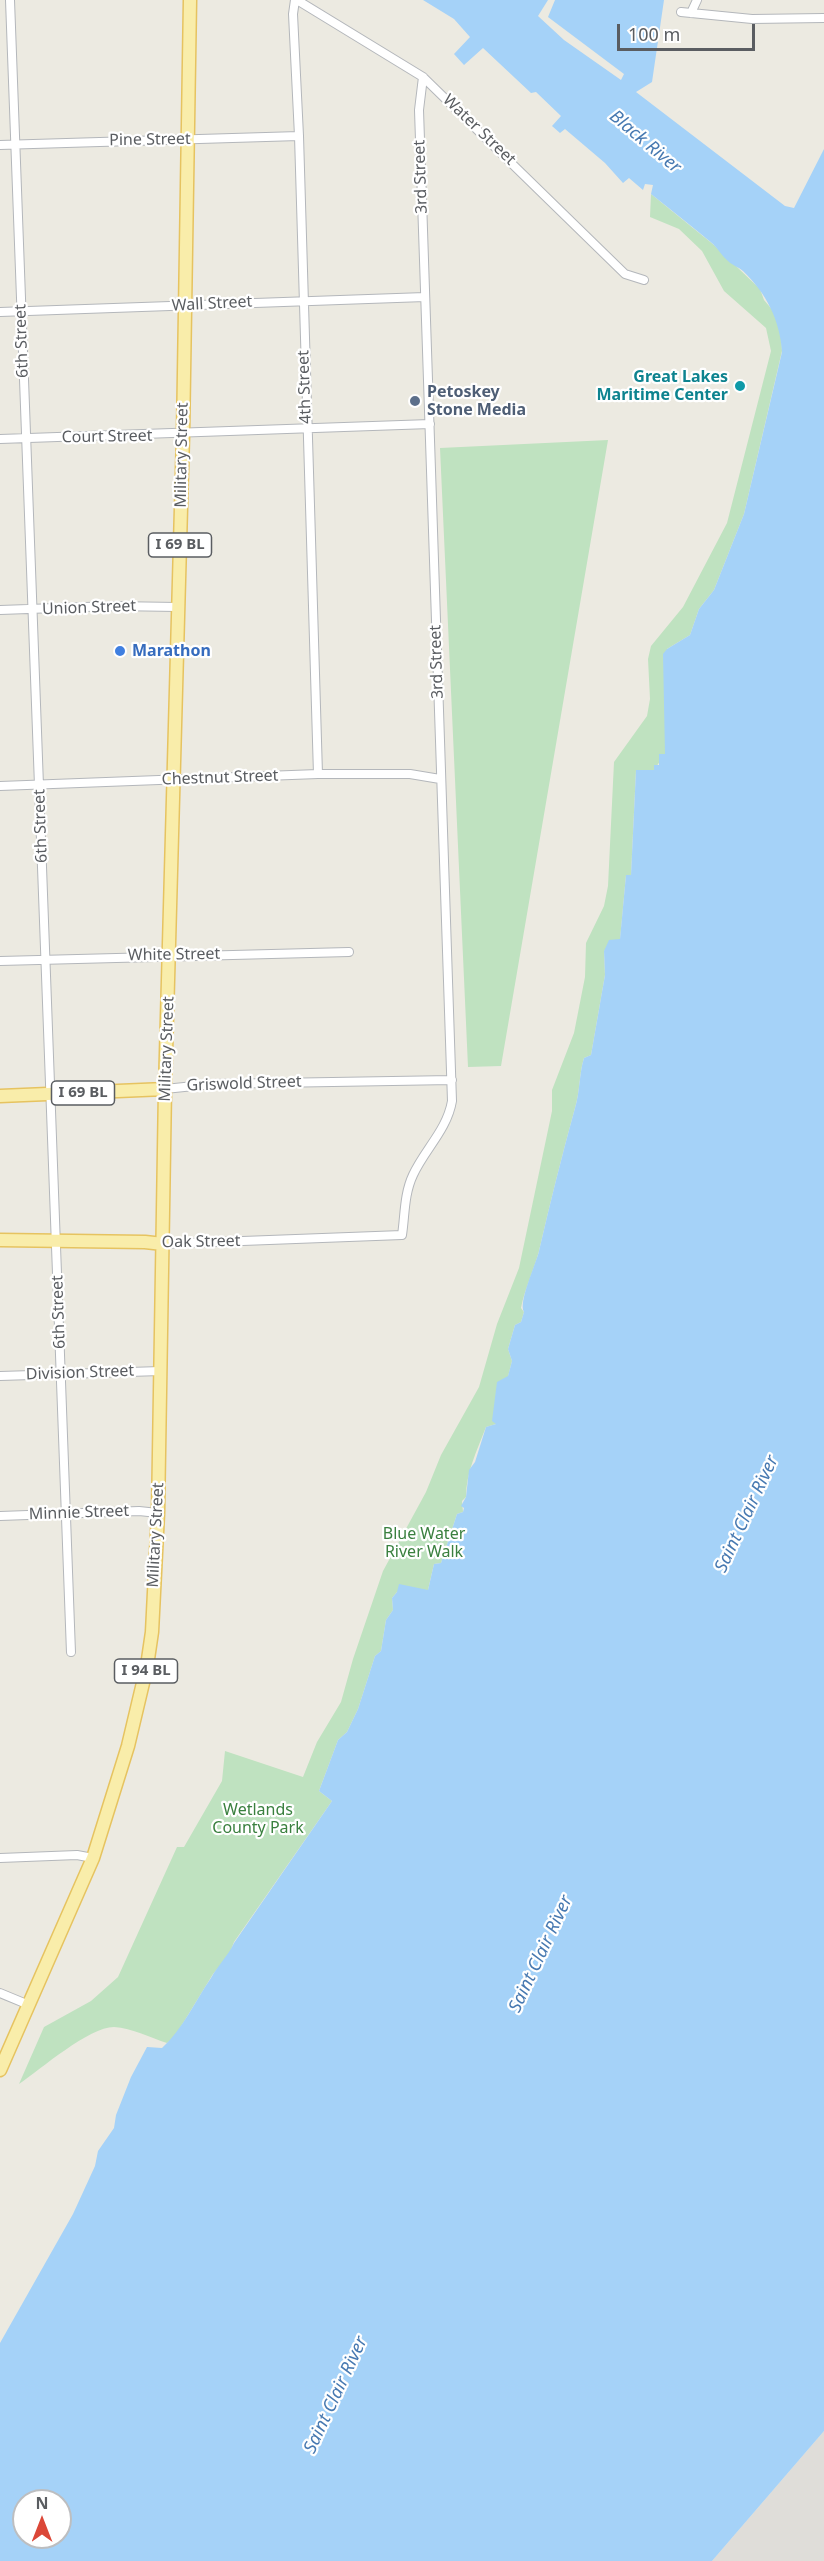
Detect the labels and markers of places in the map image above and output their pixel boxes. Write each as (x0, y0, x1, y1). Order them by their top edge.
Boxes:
place label: Great Lakes Maritime Center (596, 367, 728, 405)
marker: Great Lakes Maritime Center (733, 379, 747, 393)
place label: Petoskey Stone Media (427, 382, 526, 420)
marker: Petoskey Stone Media (408, 394, 422, 408)
place label: Marathon (132, 641, 211, 661)
marker: Marathon (113, 644, 127, 658)

